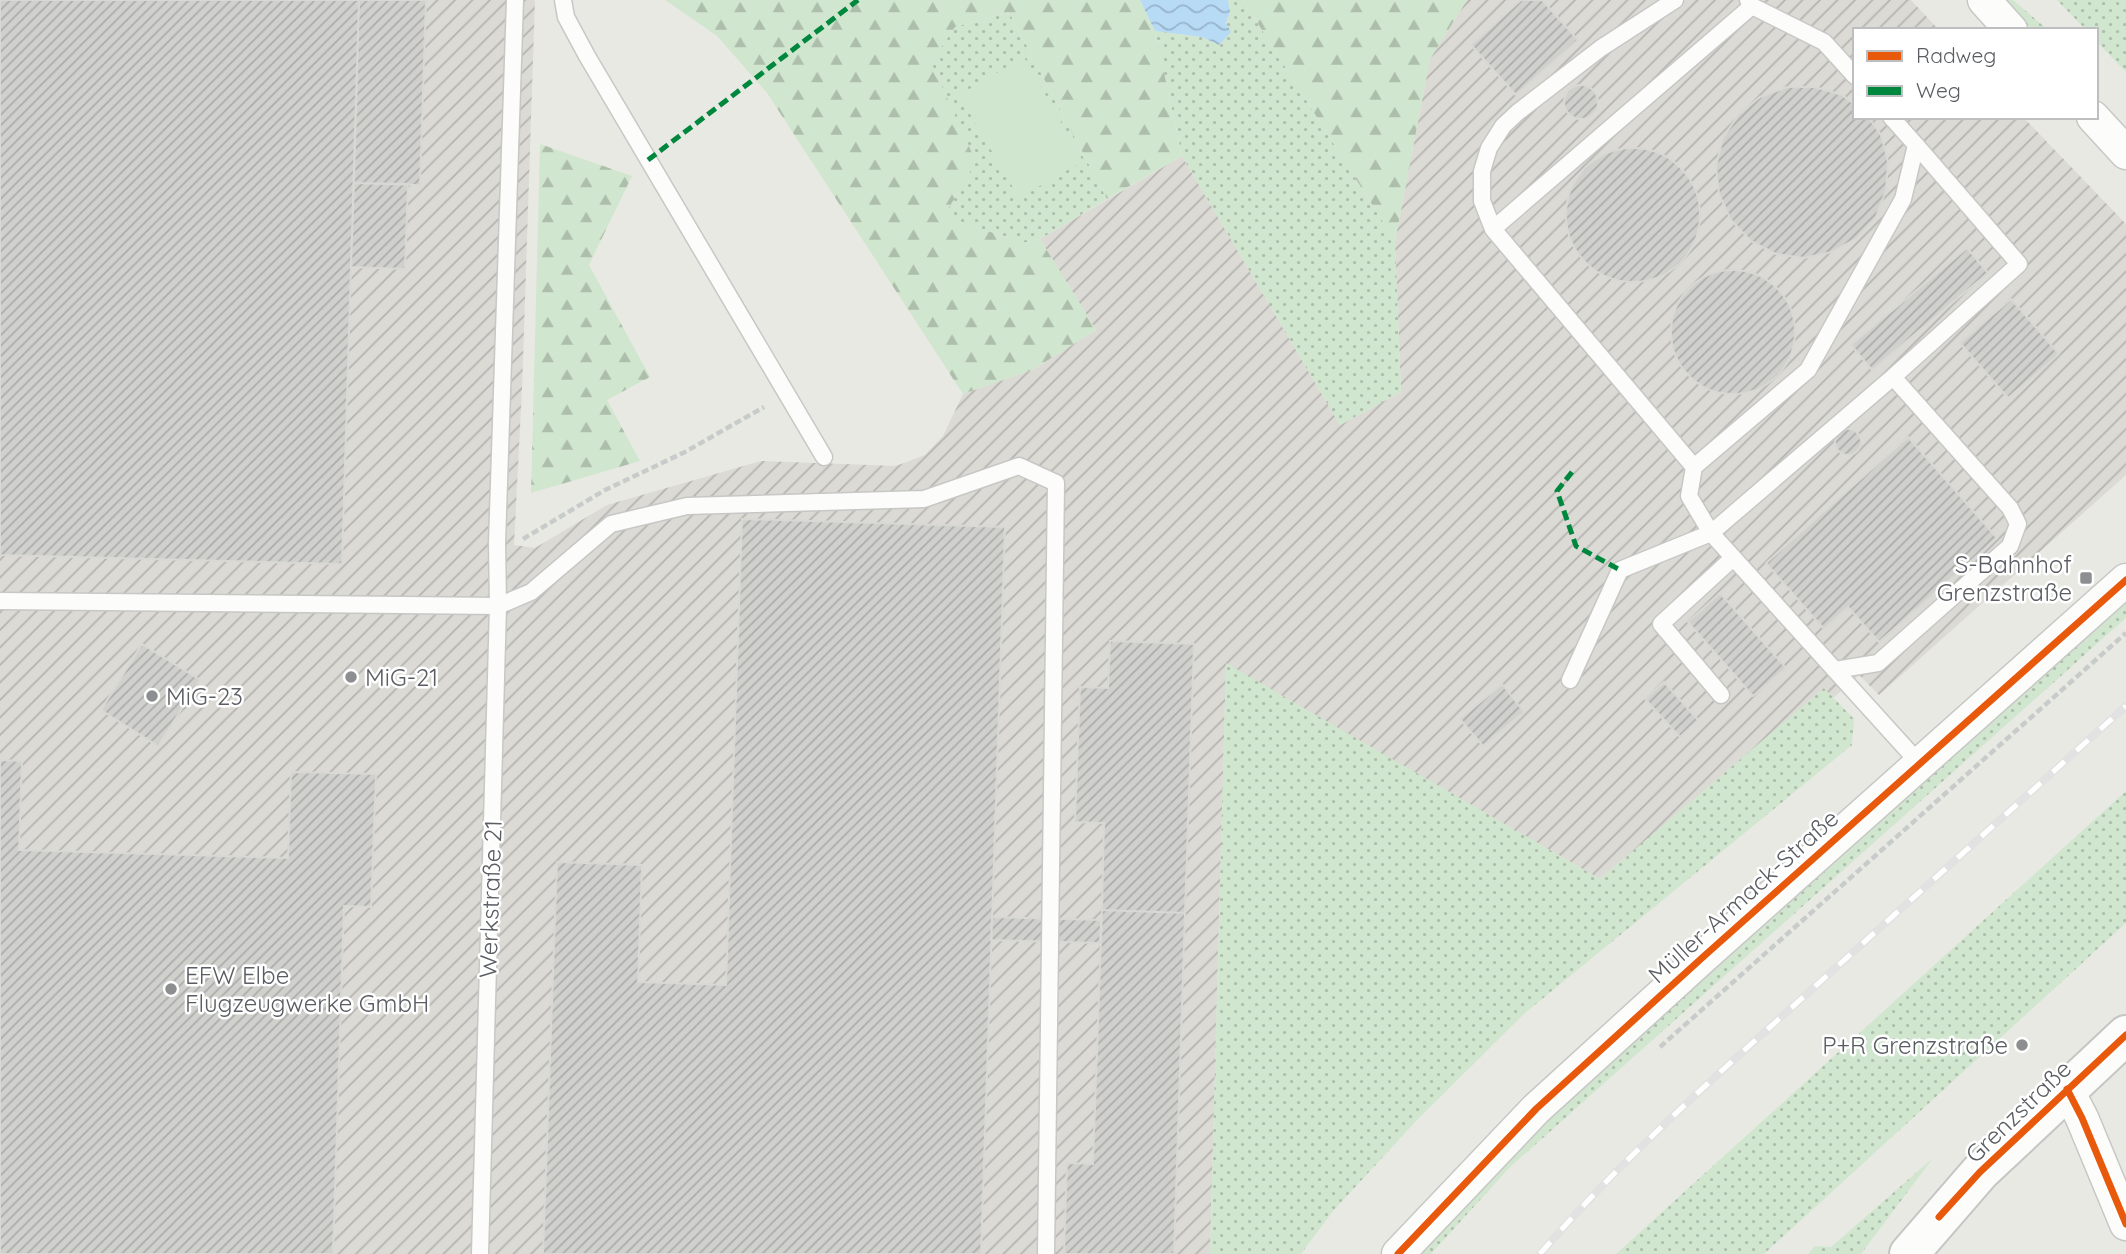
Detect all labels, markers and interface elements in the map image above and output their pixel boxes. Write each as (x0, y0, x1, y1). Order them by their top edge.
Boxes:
legend (1853, 28, 2098, 119)
text: Radweg (1916, 42, 1996, 68)
text: Weg (1916, 77, 1961, 103)
place label: S-Bahnhof Grenzstraße (1937, 549, 2072, 607)
marker: S-Bahnhof Grenzstraße (2078, 570, 2094, 586)
place label: MiG-21 (365, 662, 438, 692)
marker: MiG-21 (343, 669, 359, 685)
place label: MiG-23 (166, 681, 243, 711)
marker: MiG-23 (144, 688, 160, 704)
street label: Müller-Armack-Straße (1642, 803, 1844, 989)
street label: Werkstraße 21 (472, 819, 508, 979)
place label: EFW Elbe Flugzeugwerke GmbH (185, 960, 429, 1018)
marker: EFW Elbe Flugzeugwerke GmbH (163, 981, 179, 997)
place label: P+R Grenzstraße (1822, 1030, 2008, 1060)
marker: P+R Grenzstraße (2014, 1037, 2030, 1053)
street label: Grenzstraße (1959, 1053, 2077, 1169)

